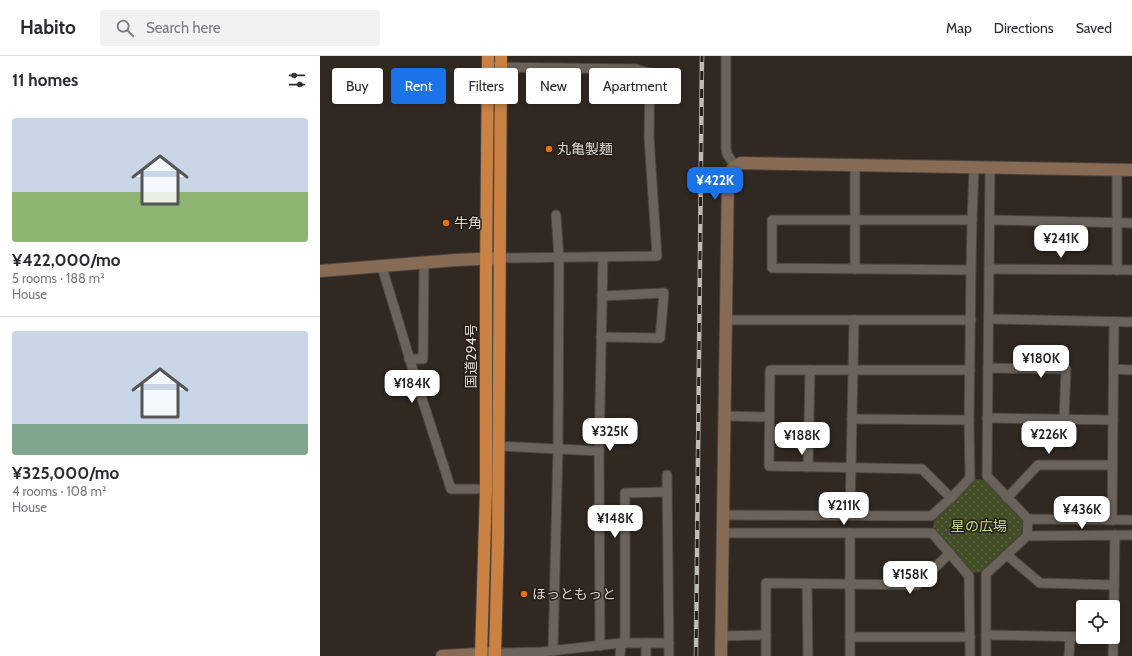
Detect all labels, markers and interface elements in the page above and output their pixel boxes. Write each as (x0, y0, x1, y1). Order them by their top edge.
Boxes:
search box (100, 10, 380, 46)
text: Habito (20, 16, 76, 39)
icon: search (114, 17, 136, 39)
text: Search here (146, 19, 220, 37)
text: Map (946, 19, 972, 37)
text: Directions (994, 19, 1054, 37)
text: Saved (1076, 19, 1112, 37)
chip: Buy (332, 68, 383, 104)
chip: Rent (391, 68, 446, 104)
chip: Filters (454, 68, 518, 104)
chip: New (526, 68, 581, 104)
chip: Apartment (589, 68, 681, 104)
icon: filters (286, 69, 308, 91)
text: 11 homes (12, 70, 78, 90)
place label: 丸亀製麺 (557, 140, 613, 158)
icon: home (124, 144, 196, 216)
marker: 丸亀製麺 (544, 144, 554, 154)
pin: ¥422K (687, 167, 743, 201)
text: ¥422K (696, 172, 734, 188)
place label: 牛角 (454, 214, 482, 232)
marker: 牛角 (441, 218, 451, 228)
pin: ¥241K (1033, 225, 1089, 259)
text: ¥241K (1043, 230, 1079, 246)
text: ¥422,000/mo (12, 250, 121, 270)
text: 5 rooms · 188 m² (12, 270, 105, 286)
text: House (12, 286, 47, 302)
street label: 国道294号 (462, 323, 480, 389)
pin: ¥180K (1013, 345, 1069, 379)
text: ¥180K (1022, 350, 1060, 366)
icon: home (124, 357, 196, 429)
pin: ¥184K (384, 370, 440, 404)
text: ¥184K (394, 375, 430, 391)
pin: ¥325K (582, 418, 638, 452)
pin: ¥226K (1021, 421, 1077, 455)
pin: ¥188K (774, 422, 830, 456)
text: ¥325K (592, 423, 628, 439)
text: ¥226K (1030, 426, 1068, 442)
text: ¥188K (784, 427, 820, 443)
text: ¥325,000/mo (12, 463, 119, 483)
text: 4 rooms · 108 m² (12, 483, 106, 499)
pin: ¥211K (816, 492, 872, 526)
pin: ¥436K (1054, 496, 1110, 530)
text: ¥211K (828, 497, 860, 513)
text: House (12, 499, 47, 515)
text: ¥436K (1063, 501, 1101, 517)
pin: ¥148K (587, 505, 643, 539)
text: ¥148K (597, 510, 633, 526)
park label: 星の広場 (951, 517, 1007, 535)
pin: ¥158K (882, 561, 938, 595)
text: ¥158K (892, 566, 928, 582)
place label: ほっともっと (532, 585, 616, 603)
marker: ほっともっと (519, 589, 529, 599)
map controls (1076, 600, 1120, 644)
button: locate (1076, 600, 1120, 644)

